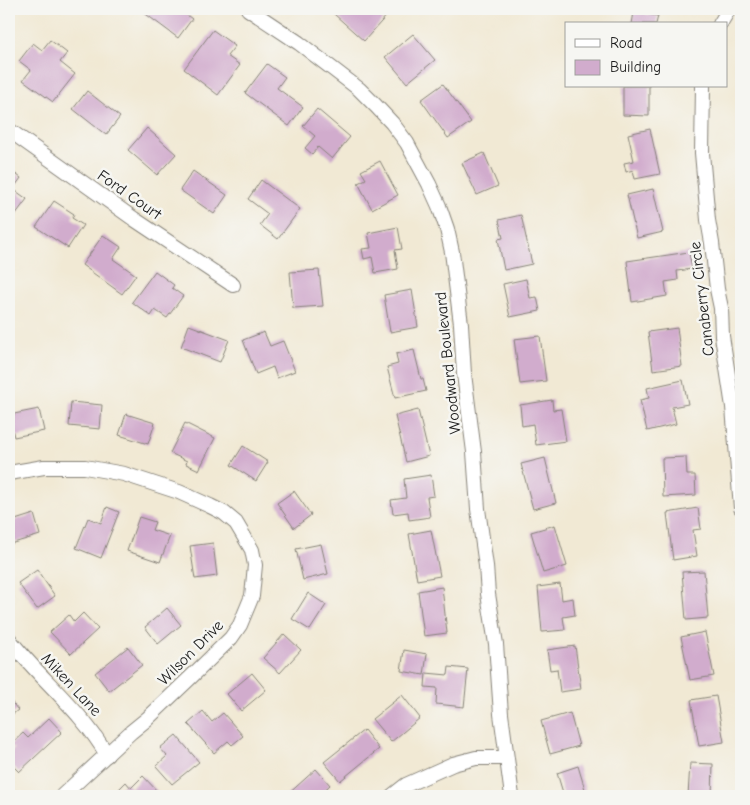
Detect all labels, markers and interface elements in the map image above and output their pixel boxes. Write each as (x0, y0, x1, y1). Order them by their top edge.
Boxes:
legend (565, 22, 728, 88)
text: Road (610, 34, 642, 52)
text: Building (610, 58, 661, 76)
street label: Ford Court (94, 166, 165, 224)
street label: Canaberry Circle (686, 240, 718, 357)
street label: Woodward Boulevard (432, 291, 464, 435)
street label: Wilson Drive (154, 616, 227, 689)
street label: Miken Lane (38, 649, 105, 720)

